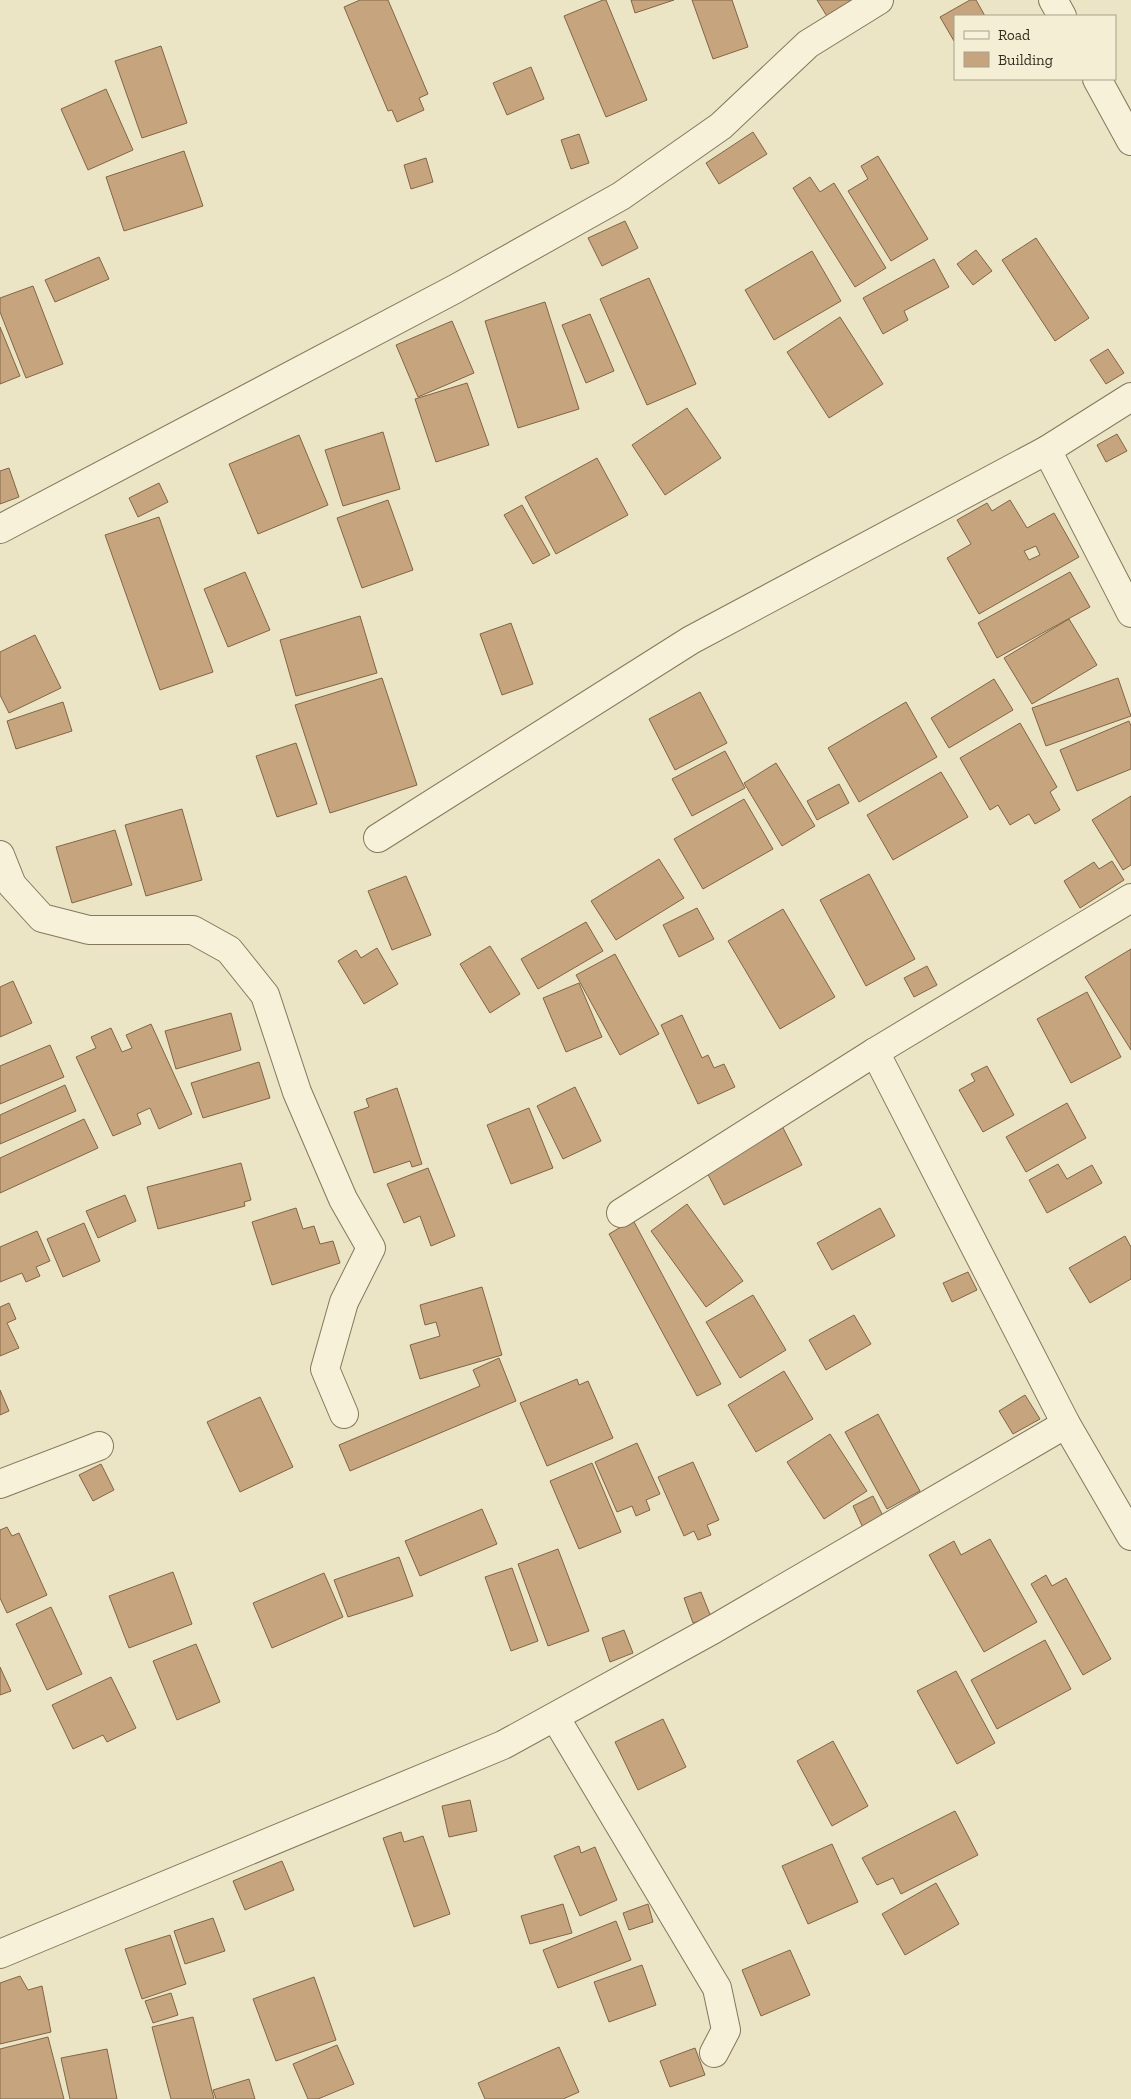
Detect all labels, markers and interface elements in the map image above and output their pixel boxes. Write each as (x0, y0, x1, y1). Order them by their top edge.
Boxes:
legend (954, 15, 1116, 80)
text: Road (998, 26, 1031, 44)
text: Building (998, 51, 1053, 69)

